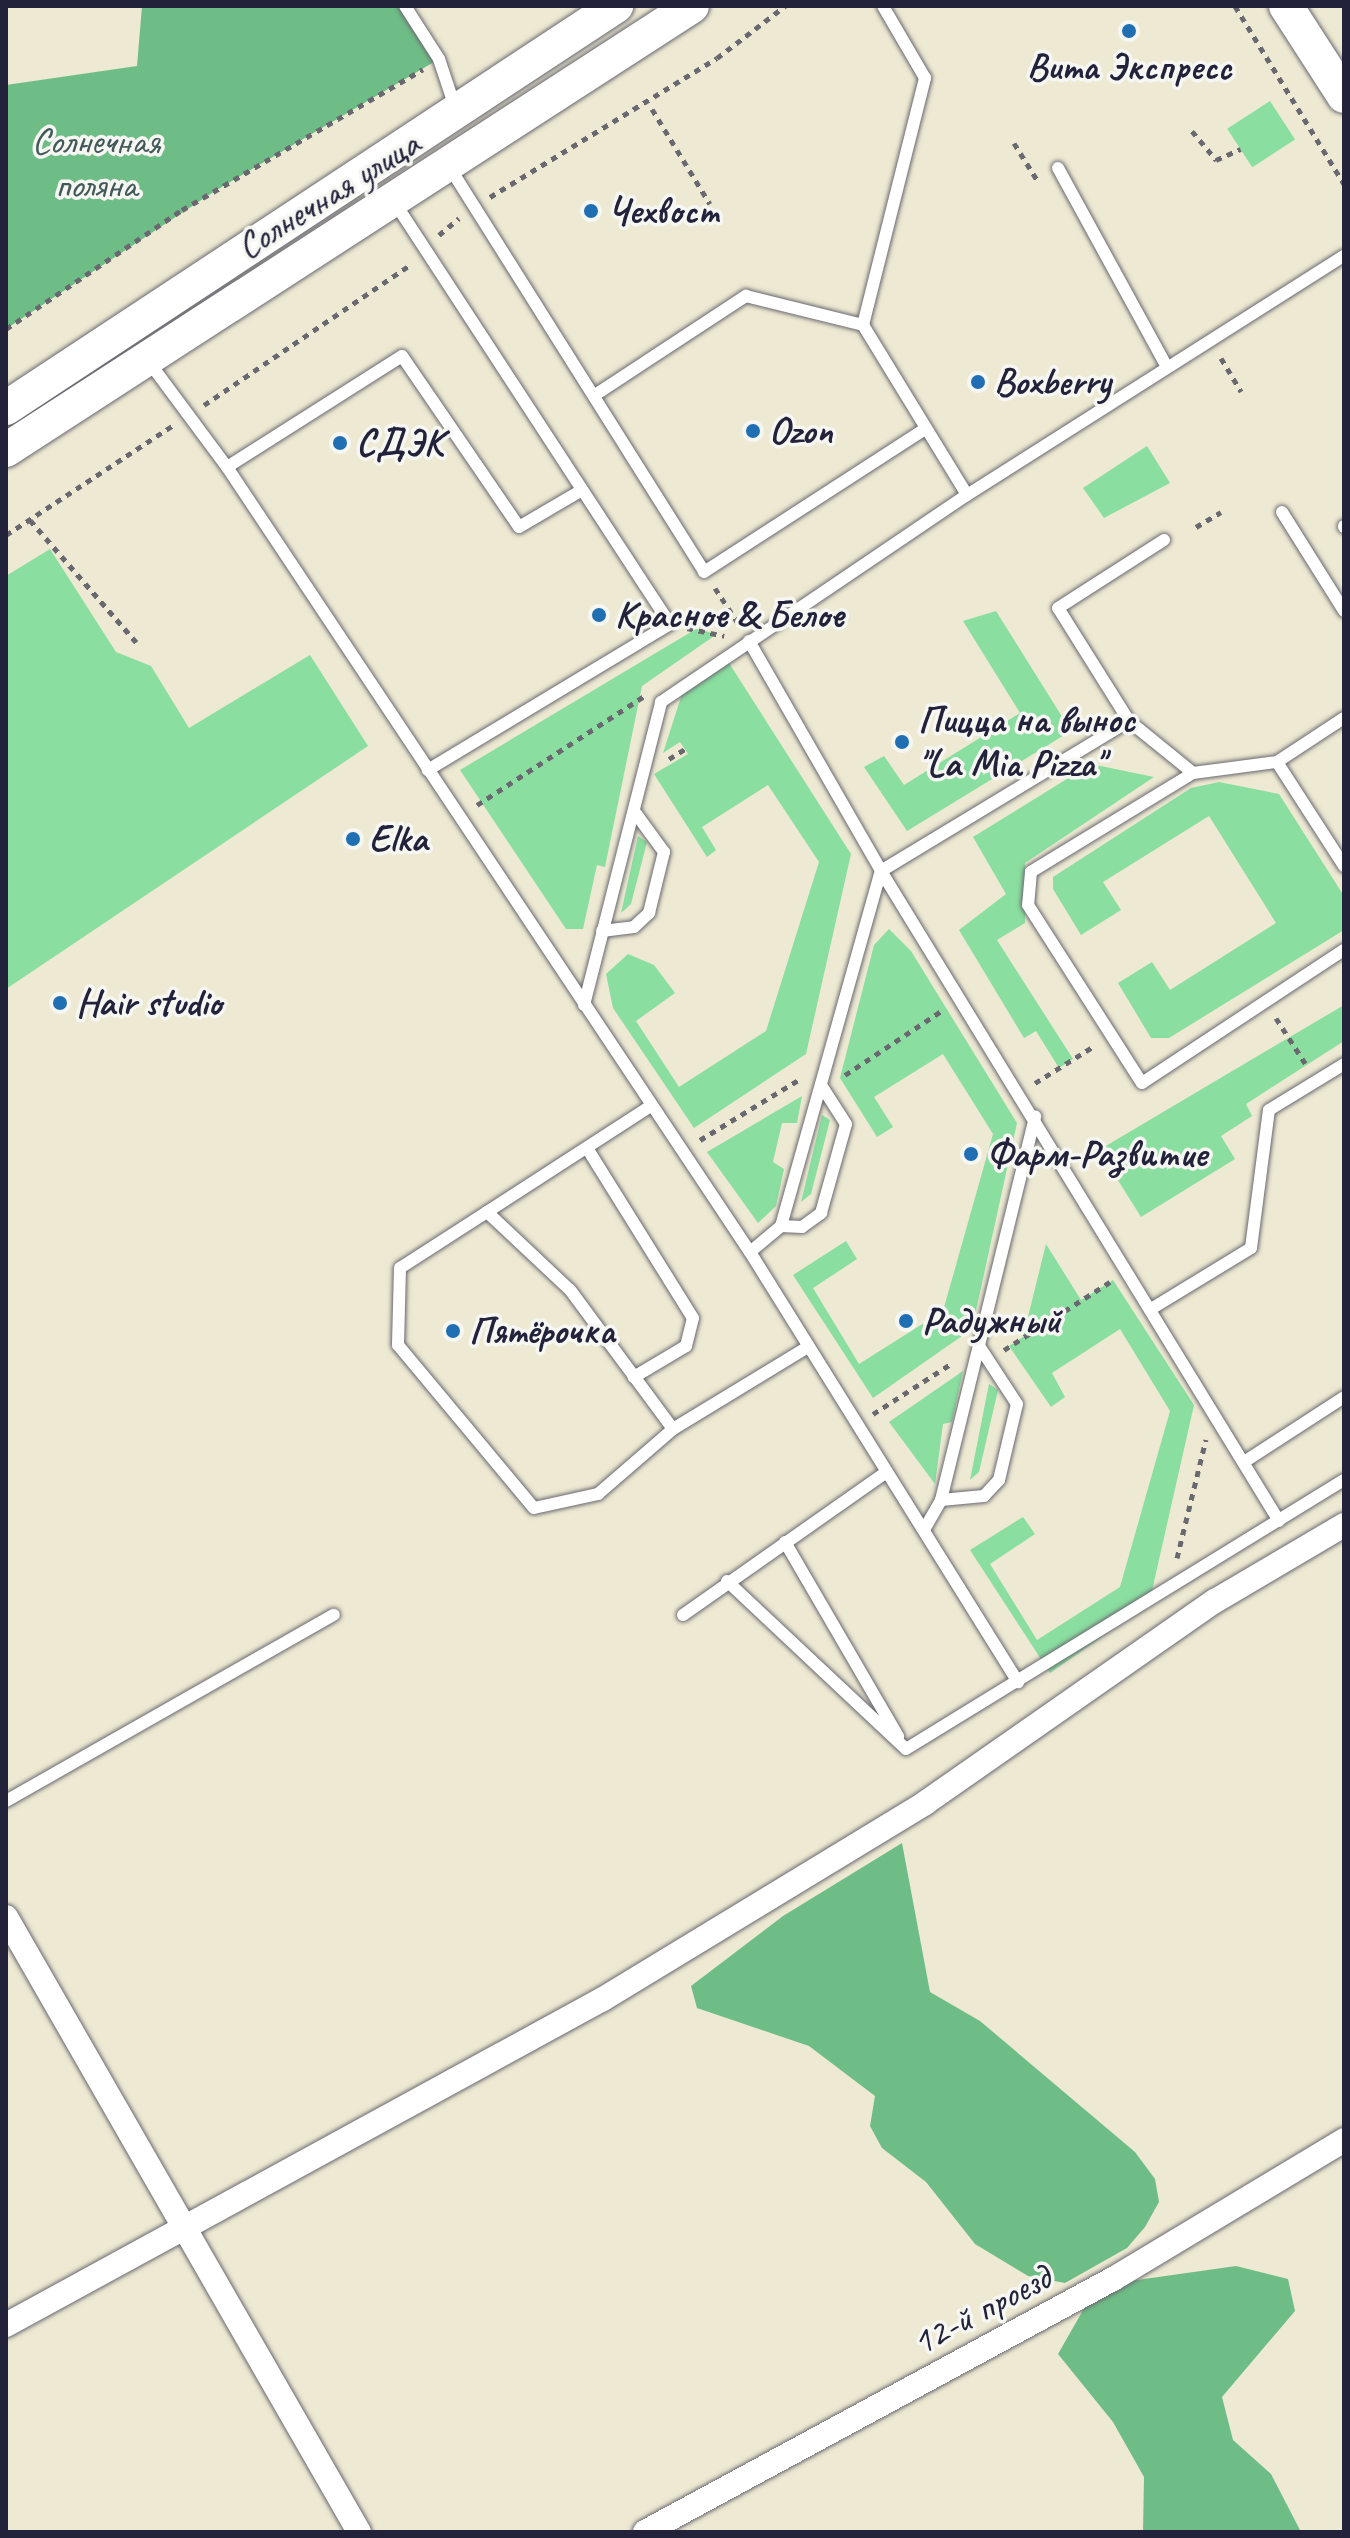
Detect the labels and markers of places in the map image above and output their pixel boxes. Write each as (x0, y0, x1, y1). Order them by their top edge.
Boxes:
marker: Вита Экспресс (1120, 22, 1138, 40)
place label: Вита Экспресс (1028, 44, 1230, 90)
place label: Чехвост (607, 188, 718, 234)
marker: Чехвост (582, 202, 600, 220)
place label: Boxberry (994, 359, 1111, 405)
marker: Boxberry (969, 373, 987, 391)
place label: Ozon (769, 408, 832, 454)
place label: СДЭК (356, 420, 443, 466)
marker: Ozon (744, 422, 762, 440)
marker: СДЭК (331, 434, 349, 452)
place label: Красное & Белое (615, 592, 844, 638)
marker: Красное & Белое (590, 606, 608, 624)
place label: Пицца на вынос "La Mia Pizza" (918, 697, 1133, 786)
marker: Пицца на вынос "La Mia Pizza" (893, 733, 911, 751)
place label: Elka (369, 816, 427, 862)
marker: Elka (344, 830, 362, 848)
place label: Hair studio (76, 980, 222, 1026)
marker: Hair studio (51, 994, 69, 1012)
place label: Фарм-Развитие (987, 1131, 1206, 1177)
marker: Фарм-Развитие (962, 1145, 980, 1163)
place label: Радужный (922, 1298, 1061, 1344)
place label: Пятёрочка (469, 1308, 615, 1354)
marker: Радужный (897, 1312, 915, 1330)
marker: Пятёрочка (444, 1322, 462, 1340)

